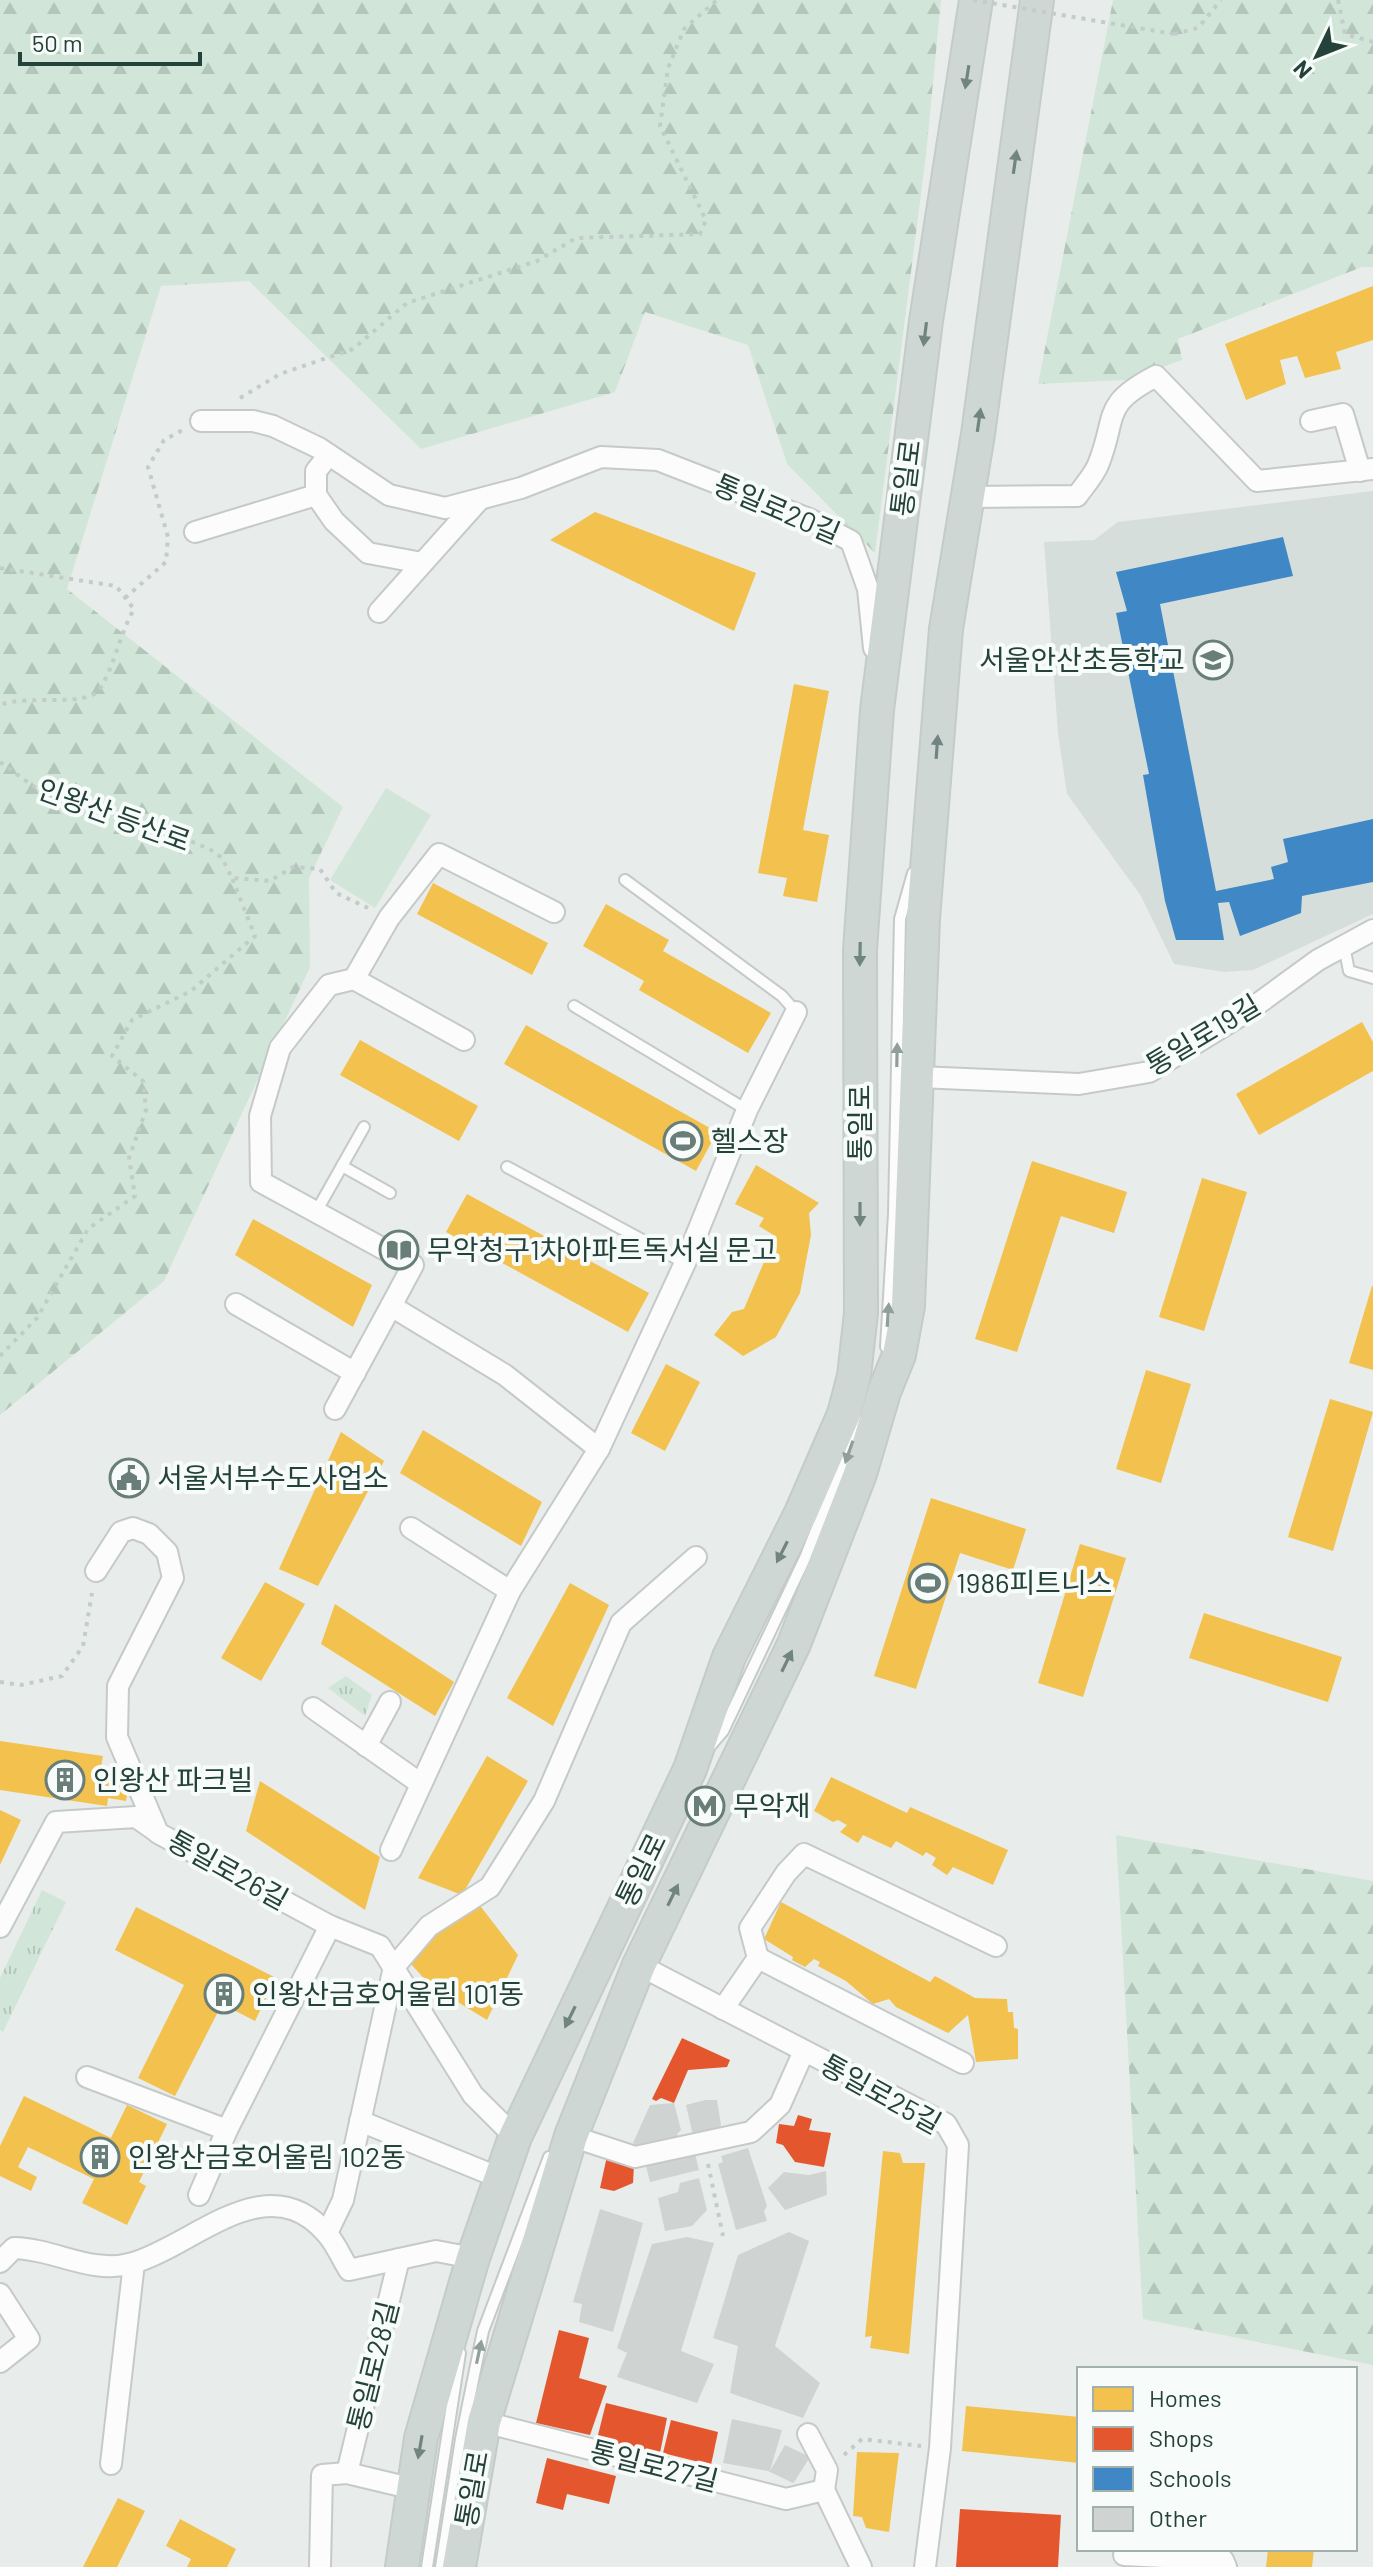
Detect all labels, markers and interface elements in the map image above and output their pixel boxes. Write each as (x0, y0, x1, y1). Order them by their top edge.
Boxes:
scale bar (20, 16, 200, 66)
north arrow (1277, 16, 1357, 96)
text: 50 m (32, 28, 83, 57)
text: N (1287, 56, 1316, 85)
one-way arrow (960, 65, 972, 90)
one-way arrow (1009, 149, 1022, 174)
one-way arrow (918, 322, 931, 347)
one-way arrow (973, 407, 986, 432)
street label: 통일로 (883, 437, 927, 518)
street label: 통일로20길 (709, 466, 846, 550)
school or university icon: 서울안산초등학교 (1192, 639, 1234, 681)
place label: 서울안산초등학교 (979, 642, 1185, 676)
one-way arrow (931, 734, 944, 759)
street label: 인왕산 등산로 (33, 771, 195, 857)
one-way arrow (854, 942, 867, 967)
street label: 통일로19길 (1139, 987, 1266, 1082)
one-way arrow (891, 1042, 904, 1067)
street label: 통일로 (842, 1084, 876, 1162)
sports icon: 헬스장 (662, 1120, 704, 1162)
place label: 헬스장 (711, 1123, 788, 1157)
one-way arrow (854, 1202, 866, 1227)
library icon: 무악청구1차아파트독서실 문고 (378, 1229, 420, 1271)
place label: 무악청구1차아파트독서실 문고 (427, 1232, 777, 1266)
one-way arrow (882, 1302, 895, 1327)
one-way arrow (842, 1441, 855, 1465)
public building icon: 서울서부수도사업소 (108, 1457, 150, 1499)
place label: 서울서부수도사업소 (157, 1460, 389, 1494)
one-way arrow (775, 1540, 789, 1563)
sports icon: 1986피트니스 (907, 1562, 949, 1604)
place label: 1986피트니스 (956, 1565, 1112, 1599)
one-way arrow (780, 1649, 793, 1672)
building icon: 인왕산 파크빌 (44, 1759, 86, 1801)
place label: 인왕산 파크빌 (93, 1762, 253, 1796)
metro station icon: 무악재 (684, 1785, 726, 1827)
place label: 무악재 (733, 1788, 810, 1822)
street label: 통일로26길 (162, 1822, 295, 1916)
street label: 통일로 (608, 1827, 672, 1912)
one-way arrow (666, 1883, 680, 1906)
building icon: 인왕산금호어울림 101동 (203, 1973, 245, 2015)
place label: 인왕산금호어울림 101동 (252, 1976, 524, 2010)
one-way arrow (563, 2006, 577, 2029)
street label: 통일로25길 (815, 2046, 948, 2140)
building icon: 인왕산금호어울림 102동 (79, 2136, 121, 2178)
place label: 인왕산금호어울림 102동 (128, 2139, 406, 2173)
street label: 통일로28길 (339, 2297, 405, 2434)
one-way arrow (473, 2340, 486, 2365)
legend (1077, 2367, 1357, 2551)
text: Homes (1149, 2383, 1222, 2412)
text: Shops (1149, 2423, 1214, 2452)
street label: 통일로27길 (586, 2433, 722, 2497)
one-way arrow (413, 2434, 426, 2459)
street label: 통일로 (448, 2448, 494, 2530)
text: Schools (1149, 2463, 1232, 2492)
text: Other (1149, 2503, 1207, 2532)

